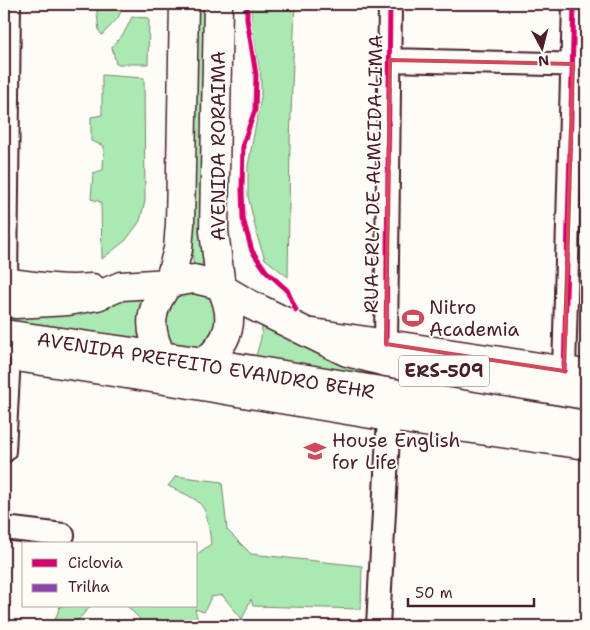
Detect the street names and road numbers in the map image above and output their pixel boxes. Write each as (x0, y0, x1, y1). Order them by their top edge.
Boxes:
street label: RUA ERLY DE ALMEIDA LIMA (359, 34, 388, 314)
street label: AVENIDA RORAIMA (206, 51, 231, 241)
street label: AVENIDA PREFEITO EVANDRO BEHR (35, 326, 376, 405)
road number: ERS-509 (399, 356, 489, 386)

